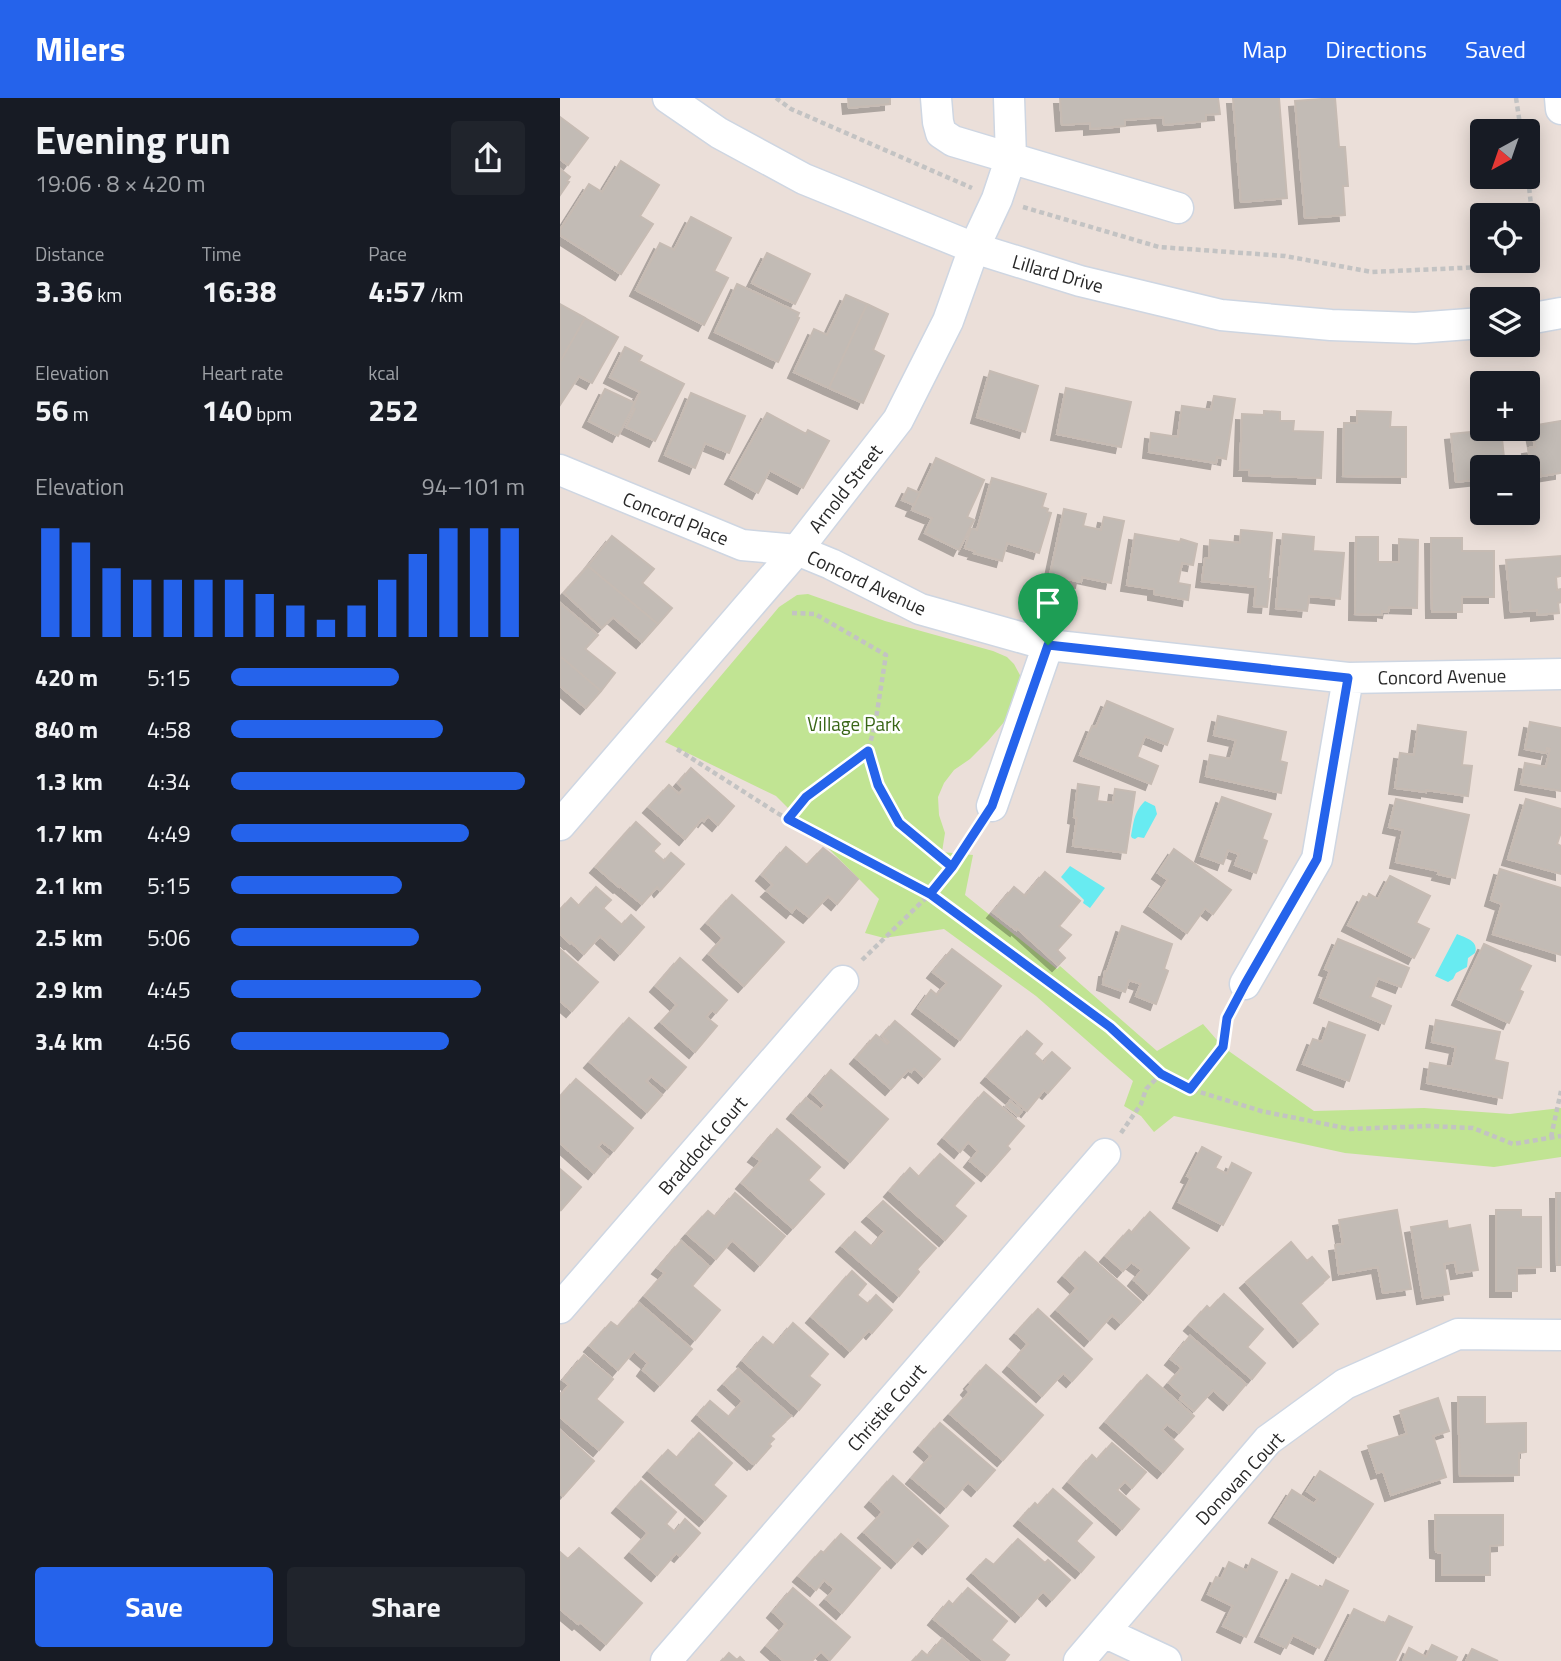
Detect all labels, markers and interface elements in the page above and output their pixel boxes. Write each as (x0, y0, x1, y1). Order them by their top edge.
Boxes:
text: Milers (35, 24, 125, 74)
text: Map (1242, 31, 1287, 67)
text: Directions (1325, 31, 1427, 67)
text: Saved (1465, 31, 1526, 67)
text: Evening run (35, 111, 231, 169)
north arrow (1470, 119, 1540, 189)
map controls (1470, 119, 1540, 525)
button: share (451, 121, 525, 195)
text: 19:06 · 8 × 420 m (35, 166, 205, 201)
button: locate (1470, 203, 1540, 273)
text: Distance (35, 239, 104, 268)
text: Time (202, 239, 241, 268)
text: Pace (368, 239, 407, 268)
street label: Lillard Drive (1009, 246, 1107, 300)
text: 3.36 (35, 268, 93, 314)
text: 16:38 (202, 268, 277, 314)
text: 4:57 (368, 268, 426, 314)
text: km (93, 280, 122, 309)
text: /km (426, 280, 463, 309)
button: layers (1470, 287, 1540, 357)
text: Elevation (35, 358, 109, 387)
text: Heart rate (202, 358, 283, 387)
text: kcal (368, 358, 399, 387)
button: + (1470, 371, 1540, 441)
text: 56 (35, 387, 69, 433)
text: 140 (202, 387, 252, 433)
text: 252 (368, 387, 419, 433)
text: m (69, 399, 89, 428)
text: bpm (252, 399, 292, 428)
street label: Arnold Street (801, 437, 889, 539)
button: − (1470, 455, 1540, 525)
text: Elevation (35, 469, 124, 504)
text: 94–101 m (422, 469, 525, 504)
street label: Concord Place (619, 484, 733, 552)
street label: Concord Avenue (803, 542, 931, 622)
pin (1018, 573, 1078, 645)
icon: arrive (1029, 584, 1067, 622)
text: 420 m (35, 660, 98, 695)
text: 5:15 (147, 660, 191, 695)
street label: Concord Avenue (1377, 660, 1507, 692)
park label: Village Park (807, 709, 901, 738)
text: 840 m (35, 712, 98, 747)
text: 4:58 (147, 712, 191, 747)
text: 1.3 km (35, 764, 103, 799)
text: 4:34 (147, 764, 191, 799)
text: 1.7 km (35, 816, 103, 851)
text: 4:49 (147, 816, 191, 851)
text: 2.1 km (35, 868, 103, 903)
text: 5:15 (147, 868, 191, 903)
text: 2.5 km (35, 920, 103, 955)
text: 5:06 (147, 920, 191, 955)
text: 2.9 km (35, 972, 103, 1007)
text: 4:45 (147, 972, 191, 1007)
text: 3.4 km (35, 1024, 103, 1059)
text: 4:56 (147, 1024, 191, 1059)
street label: Braddock Court (651, 1089, 754, 1201)
street label: Christie Court (840, 1356, 933, 1457)
street label: Donovan Court (1188, 1424, 1290, 1531)
button: Save (35, 1567, 273, 1647)
button: Share (287, 1567, 525, 1647)

